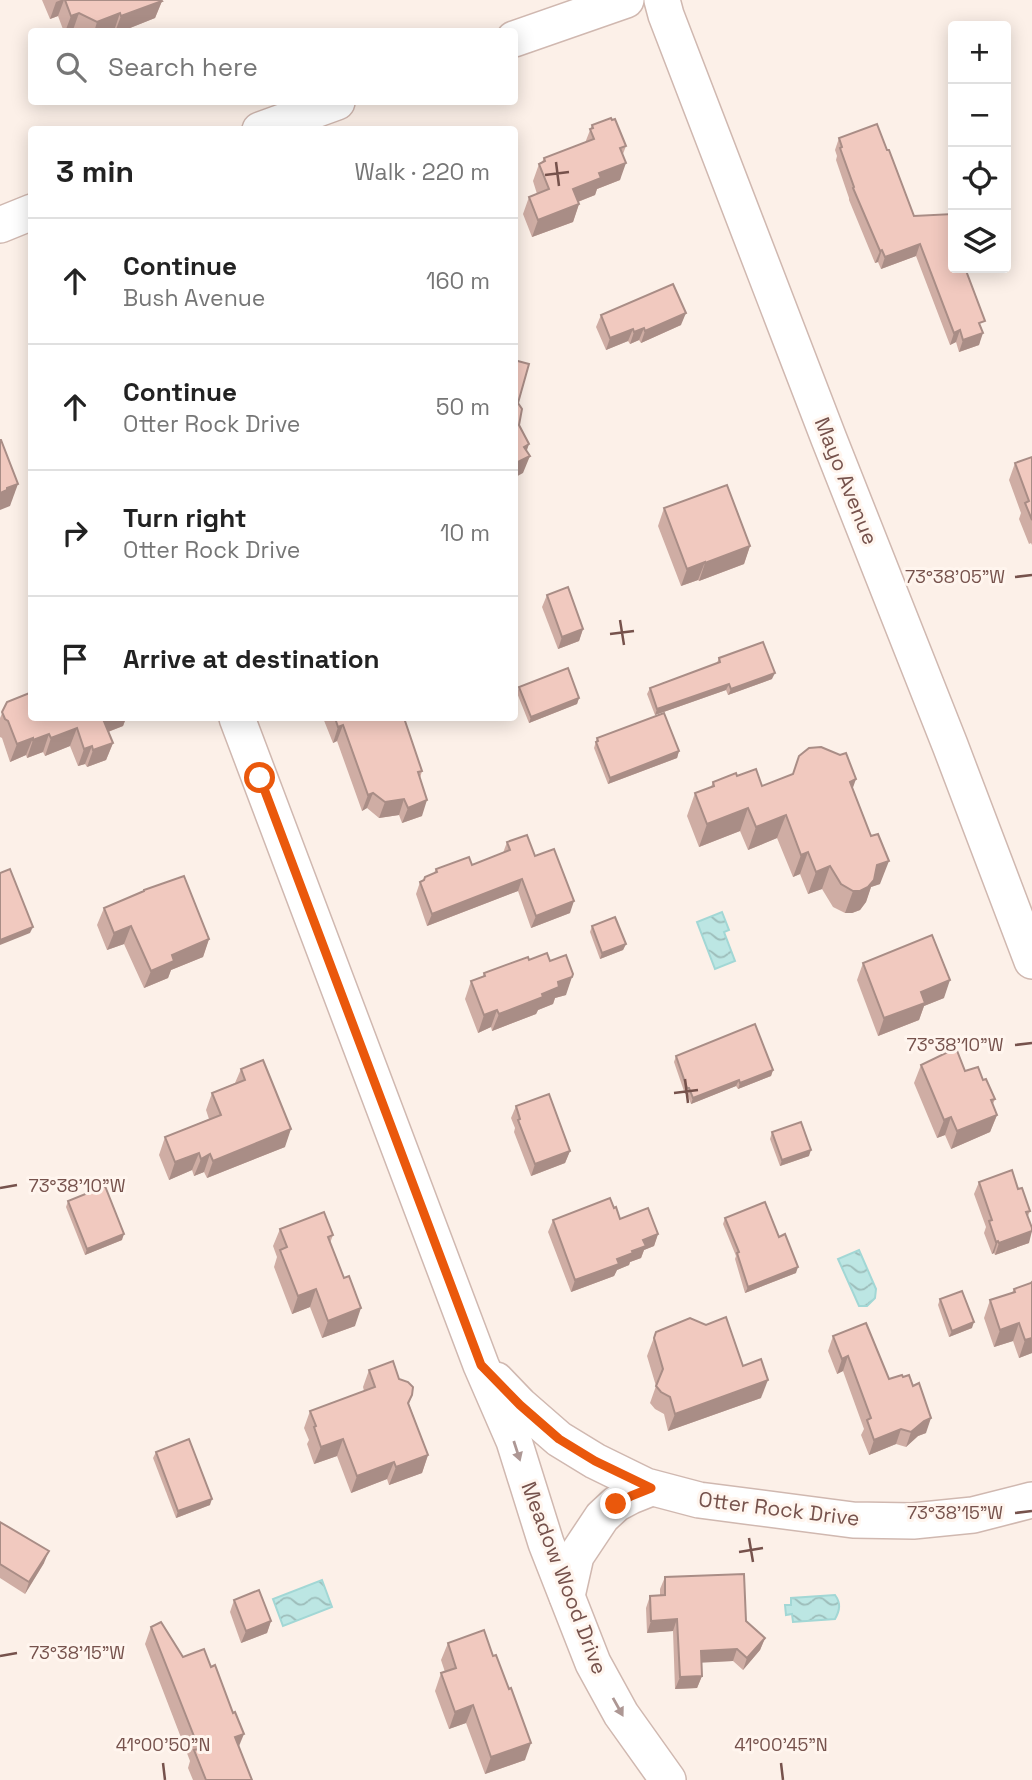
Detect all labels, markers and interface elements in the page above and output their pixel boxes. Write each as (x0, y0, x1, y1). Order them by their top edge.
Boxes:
map controls (948, 21, 1011, 273)
button: + (948, 21, 1011, 84)
search box (28, 28, 518, 105)
icon: search (52, 48, 90, 86)
text: Search here (108, 50, 258, 84)
button: − (948, 84, 1011, 147)
button: locate (948, 147, 1011, 210)
text: 3 min (56, 152, 134, 191)
text: Walk · 220 m (355, 157, 490, 187)
button: layers (948, 210, 1011, 273)
text: Continue (123, 249, 237, 283)
icon: ahead (56, 262, 94, 300)
text: 160 m (426, 266, 490, 296)
text: Bush Avenue (123, 283, 265, 313)
text: Continue (123, 375, 237, 409)
icon: ahead (56, 388, 94, 426)
text: 50 m (436, 392, 490, 422)
text: Otter Rock Drive (123, 409, 300, 439)
street label: Mayo Avenue (809, 413, 884, 548)
text: Turn right (123, 501, 247, 535)
icon: right (56, 514, 94, 552)
text: 10 m (440, 518, 490, 548)
text: Otter Rock Drive (123, 535, 300, 565)
text: 73°38'05"W (905, 565, 1005, 588)
icon: arrive (56, 640, 94, 678)
text: Arrive at destination (123, 642, 380, 676)
route start (244, 762, 275, 793)
text: 73°38'10"W (907, 1033, 1004, 1056)
text: 73°38'10"W (29, 1174, 126, 1197)
one-way arrow (512, 1440, 523, 1461)
street label: Meadow Wood Drive (515, 1478, 614, 1678)
street label: Otter Rock Drive (697, 1485, 861, 1532)
route end (600, 1488, 631, 1519)
text: 73°38'15"W (907, 1501, 1003, 1524)
text: 73°38'15"W (29, 1641, 125, 1664)
one-way arrow (612, 1698, 624, 1717)
text: 41°00'50"N (116, 1733, 210, 1756)
text: 41°00'45"N (734, 1733, 828, 1756)

